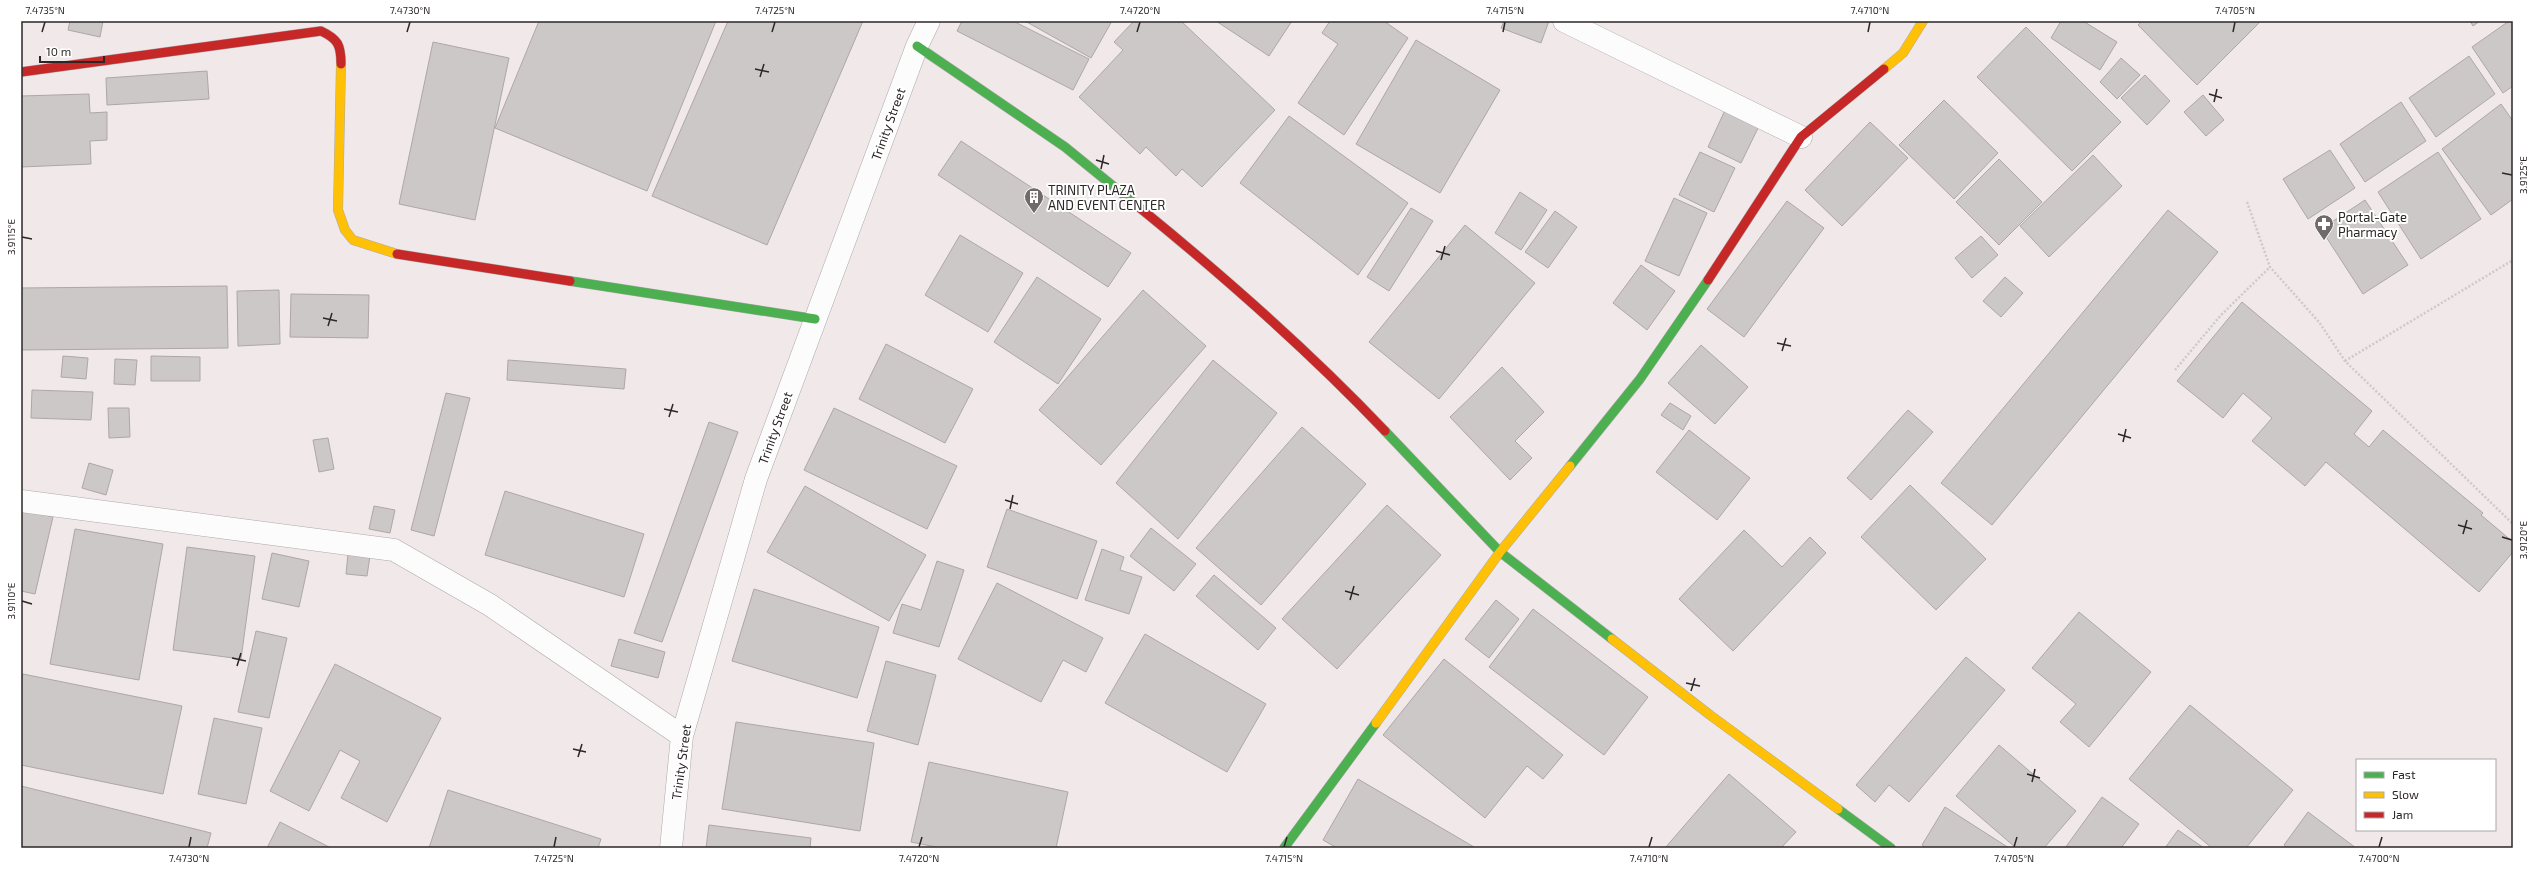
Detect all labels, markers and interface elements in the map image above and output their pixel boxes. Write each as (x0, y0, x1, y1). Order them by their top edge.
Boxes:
text: 7.4735°N (25, 4, 65, 16)
text: 7.4730°N (390, 4, 430, 16)
text: 7.4725°N (755, 4, 795, 16)
text: 7.4720°N (1120, 4, 1160, 16)
text: 7.4715°N (1486, 4, 1524, 16)
text: 7.4710°N (1851, 4, 1889, 16)
text: 7.4705°N (2215, 4, 2255, 16)
scale bar (40, 38, 104, 64)
text: 10 m (46, 44, 71, 58)
street label: Trinity Street (867, 85, 909, 163)
text: 3.9125°E (2517, 156, 2529, 194)
place label: TRINITY PLAZA AND EVENT CENTER (1048, 182, 1165, 213)
building icon: TRINITY PLAZA AND EVENT CENTER (1023, 186, 1045, 214)
place label: Portal-Gate Pharmacy (2338, 209, 2407, 240)
pharmacy icon: Portal-Gate Pharmacy (2313, 213, 2335, 241)
text: 3.9115°E (5, 219, 17, 255)
street label: Trinity Street (754, 389, 796, 467)
text: 3.9120°E (2517, 520, 2529, 559)
text: 3.9110°E (5, 582, 17, 619)
street label: Trinity Street (668, 723, 694, 801)
legend (2356, 759, 2496, 831)
text: Fast (2392, 767, 2416, 781)
text: Slow (2392, 787, 2419, 801)
text: Jam (2392, 807, 2413, 821)
text: 7.4730°N (169, 852, 209, 864)
text: 7.4725°N (534, 852, 574, 864)
text: 7.4720°N (899, 852, 939, 864)
text: 7.4715°N (1265, 852, 1303, 864)
text: 7.4710°N (1630, 852, 1668, 864)
text: 7.4705°N (1994, 852, 2034, 864)
text: 7.4700°N (2359, 852, 2399, 864)

